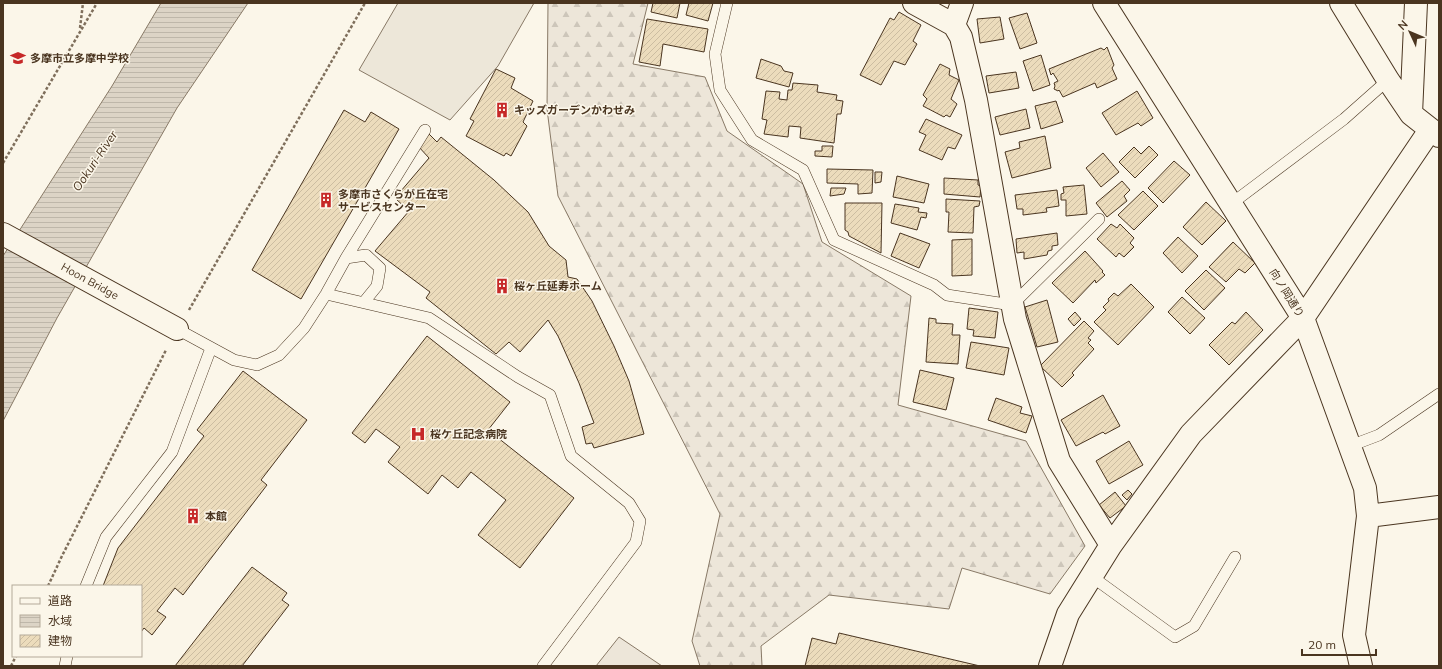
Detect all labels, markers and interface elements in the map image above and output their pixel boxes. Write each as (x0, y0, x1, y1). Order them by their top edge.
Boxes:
north arrow (1390, 12, 1430, 52)
text: N (1395, 17, 1411, 33)
school or university icon: 多摩市立多摩中学校 (9, 49, 27, 67)
place label: 多摩市立多摩中学校 (30, 51, 129, 65)
building icon: キッズガーデンかわせみ (493, 101, 511, 119)
place label: キッズガーデンかわせみ (514, 103, 635, 117)
water label: Ookuri-River (69, 127, 121, 194)
place label: 多摩市さくらが丘在宅 サービスセンター (338, 187, 448, 214)
building icon: 多摩市さくらが丘在宅 サービスセンター (317, 191, 335, 209)
street label: Hoon Bridge (59, 259, 121, 303)
street label: 向ノ岡通り (1266, 266, 1308, 320)
building icon: 桜ヶ丘延寿ホーム (493, 277, 511, 295)
place label: 桜ヶ丘延寿ホーム (514, 279, 602, 293)
hospital icon: 桜ケ丘記念病院 (409, 425, 427, 443)
place label: 桜ケ丘記念病院 (430, 427, 507, 441)
building icon: 本館 (184, 507, 202, 525)
place label: 本館 (205, 509, 227, 523)
legend (12, 585, 142, 657)
text: 道路 (48, 593, 72, 608)
text: 水域 (48, 613, 72, 628)
scale bar (1302, 631, 1376, 657)
text: 建物 (48, 633, 72, 648)
text: 20 m (1308, 637, 1336, 652)

